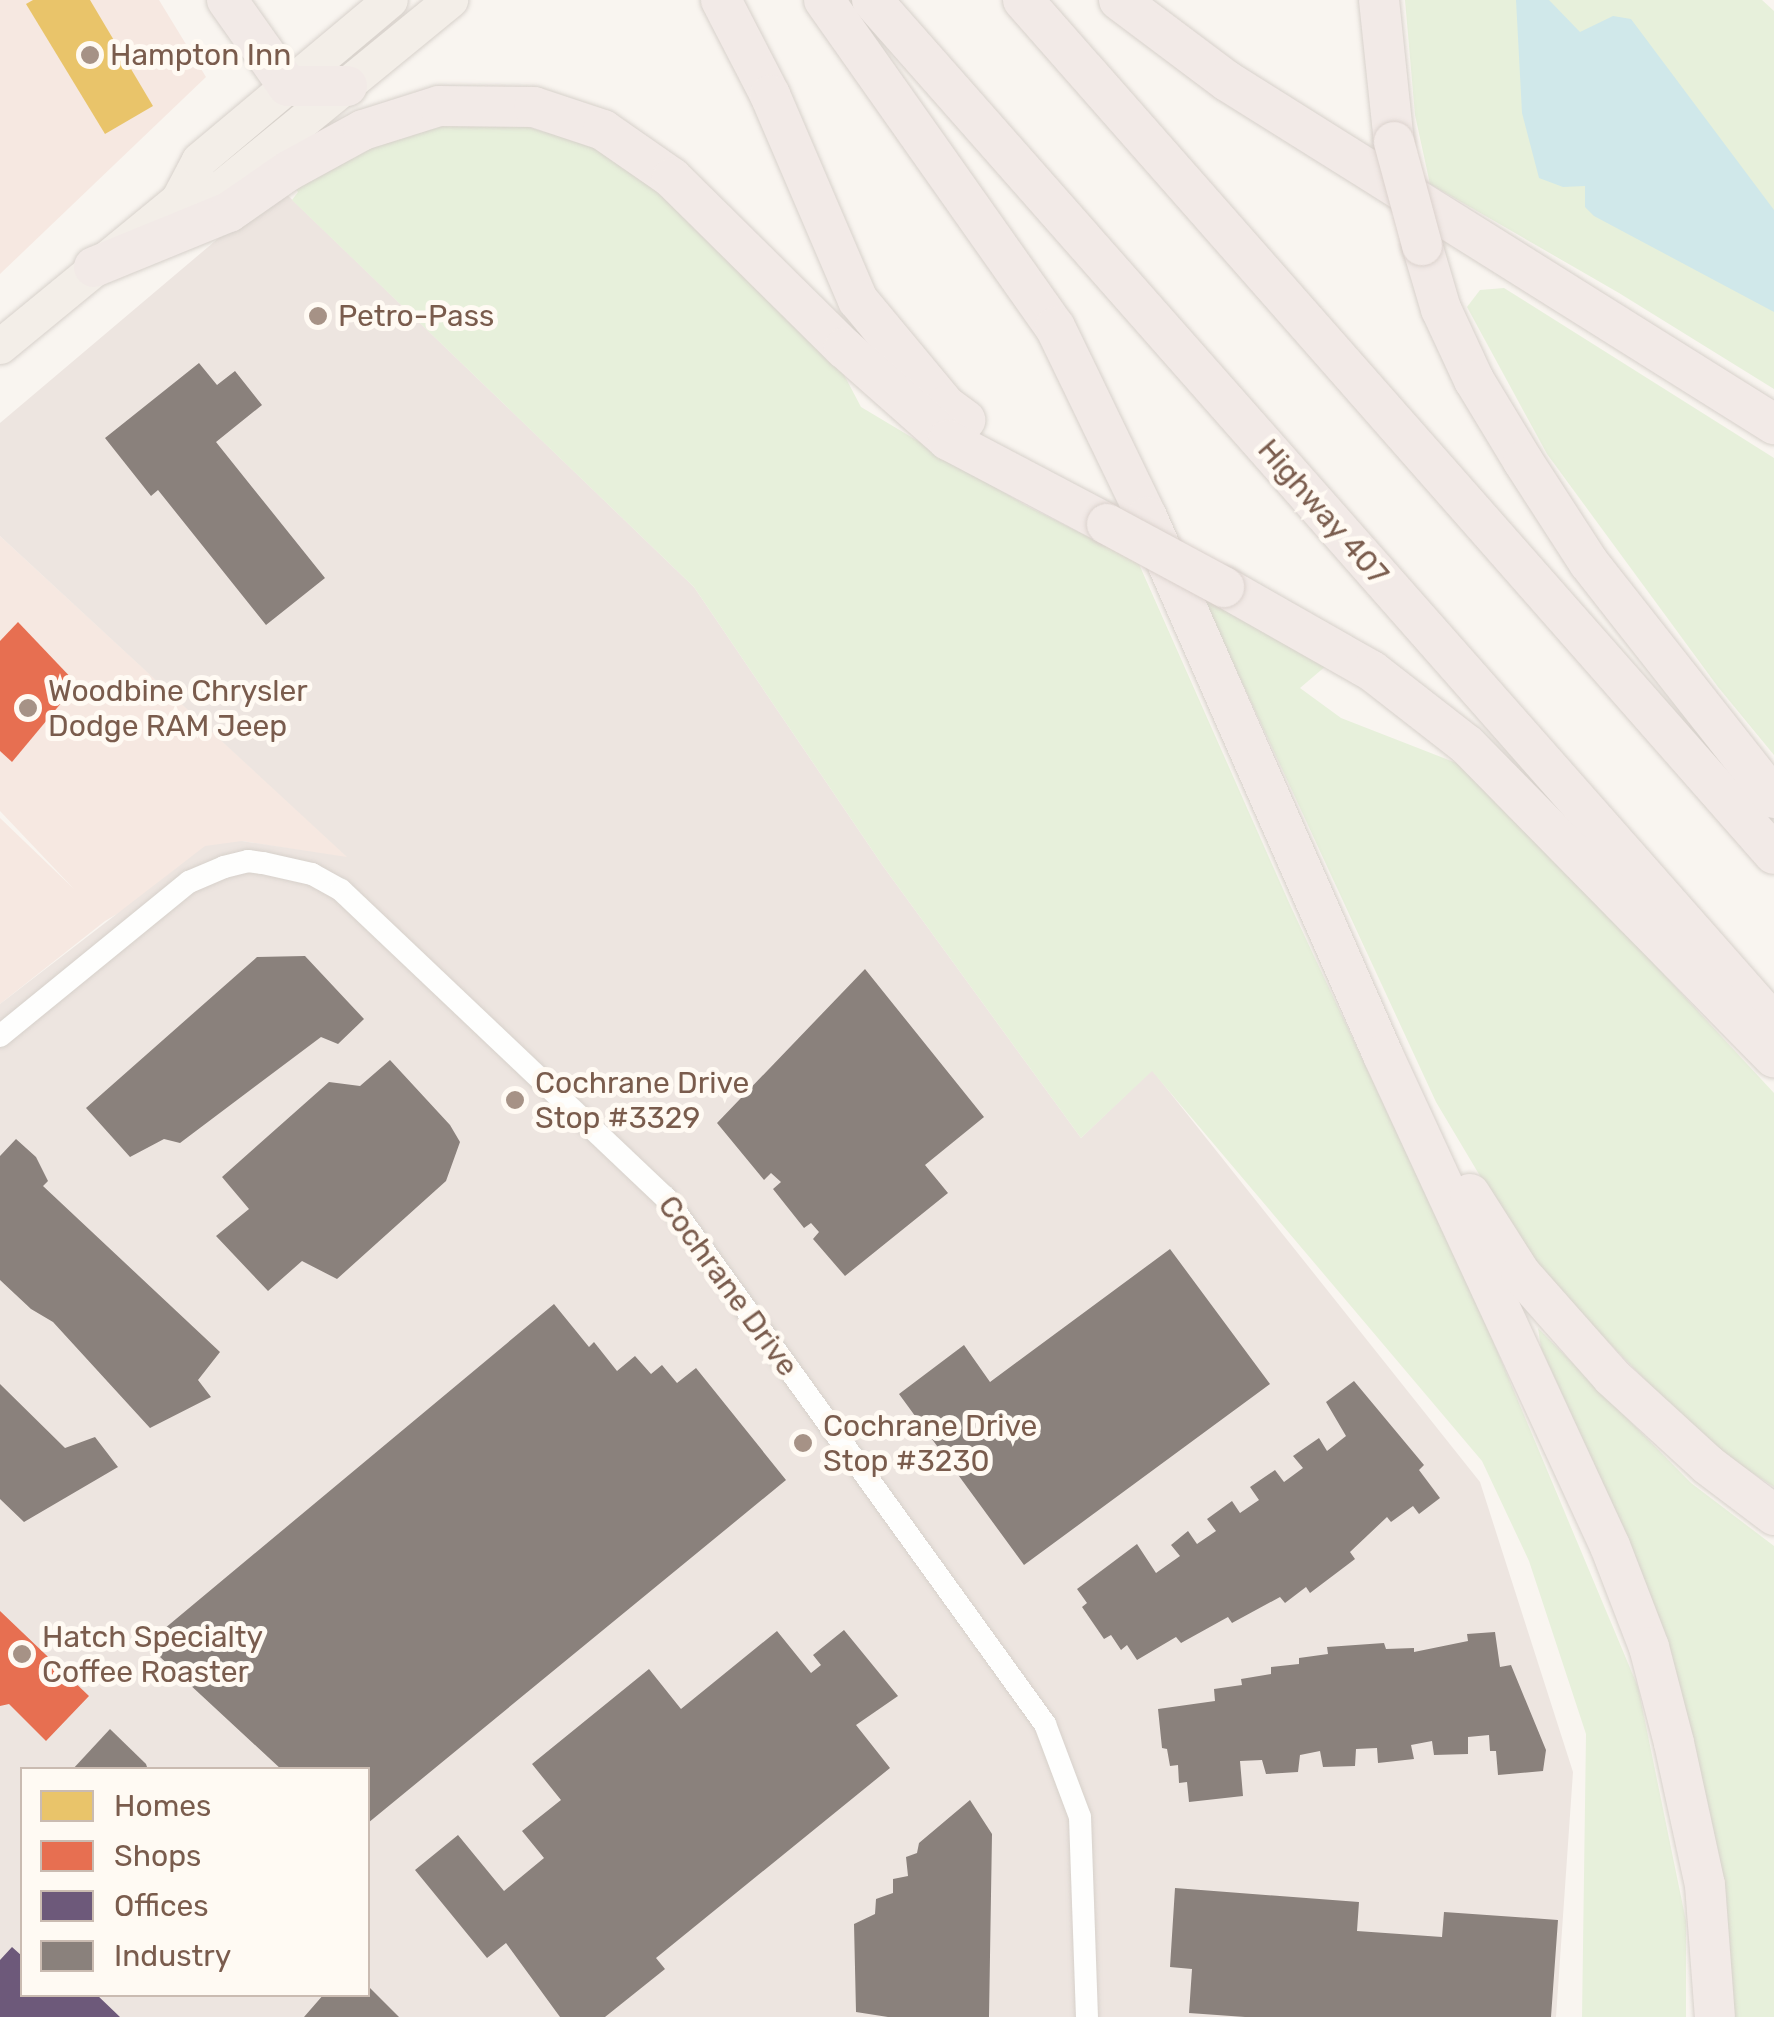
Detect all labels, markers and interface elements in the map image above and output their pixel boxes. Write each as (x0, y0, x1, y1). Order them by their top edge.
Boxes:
place label: Hampton Inn (110, 37, 291, 73)
marker: Hampton Inn (79, 44, 101, 66)
place label: Petro-Pass (338, 298, 494, 334)
marker: Petro-Pass (307, 305, 329, 327)
street label: Highway 407 (1250, 432, 1396, 592)
place label: Woodbine Chrysler Dodge RAM Jeep (48, 673, 308, 744)
marker: Woodbine Chrysler Dodge RAM Jeep (17, 697, 39, 719)
place label: Cochrane Drive Stop #3329 (535, 1065, 749, 1136)
marker: Cochrane Drive Stop #3329 (504, 1089, 526, 1111)
street label: Cochrane Drive (650, 1189, 806, 1383)
place label: Cochrane Drive Stop #3230 (823, 1408, 1037, 1478)
marker: Cochrane Drive Stop #3230 (792, 1432, 814, 1454)
place label: Hatch Specialty Coffee Roaster (42, 1619, 263, 1690)
marker: Hatch Specialty Coffee Roaster (11, 1643, 33, 1665)
legend (20, 1767, 370, 1997)
text: Homes (114, 1788, 211, 1824)
text: Shops (114, 1838, 201, 1874)
text: Offices (114, 1888, 209, 1924)
text: Industry (114, 1938, 231, 1974)

